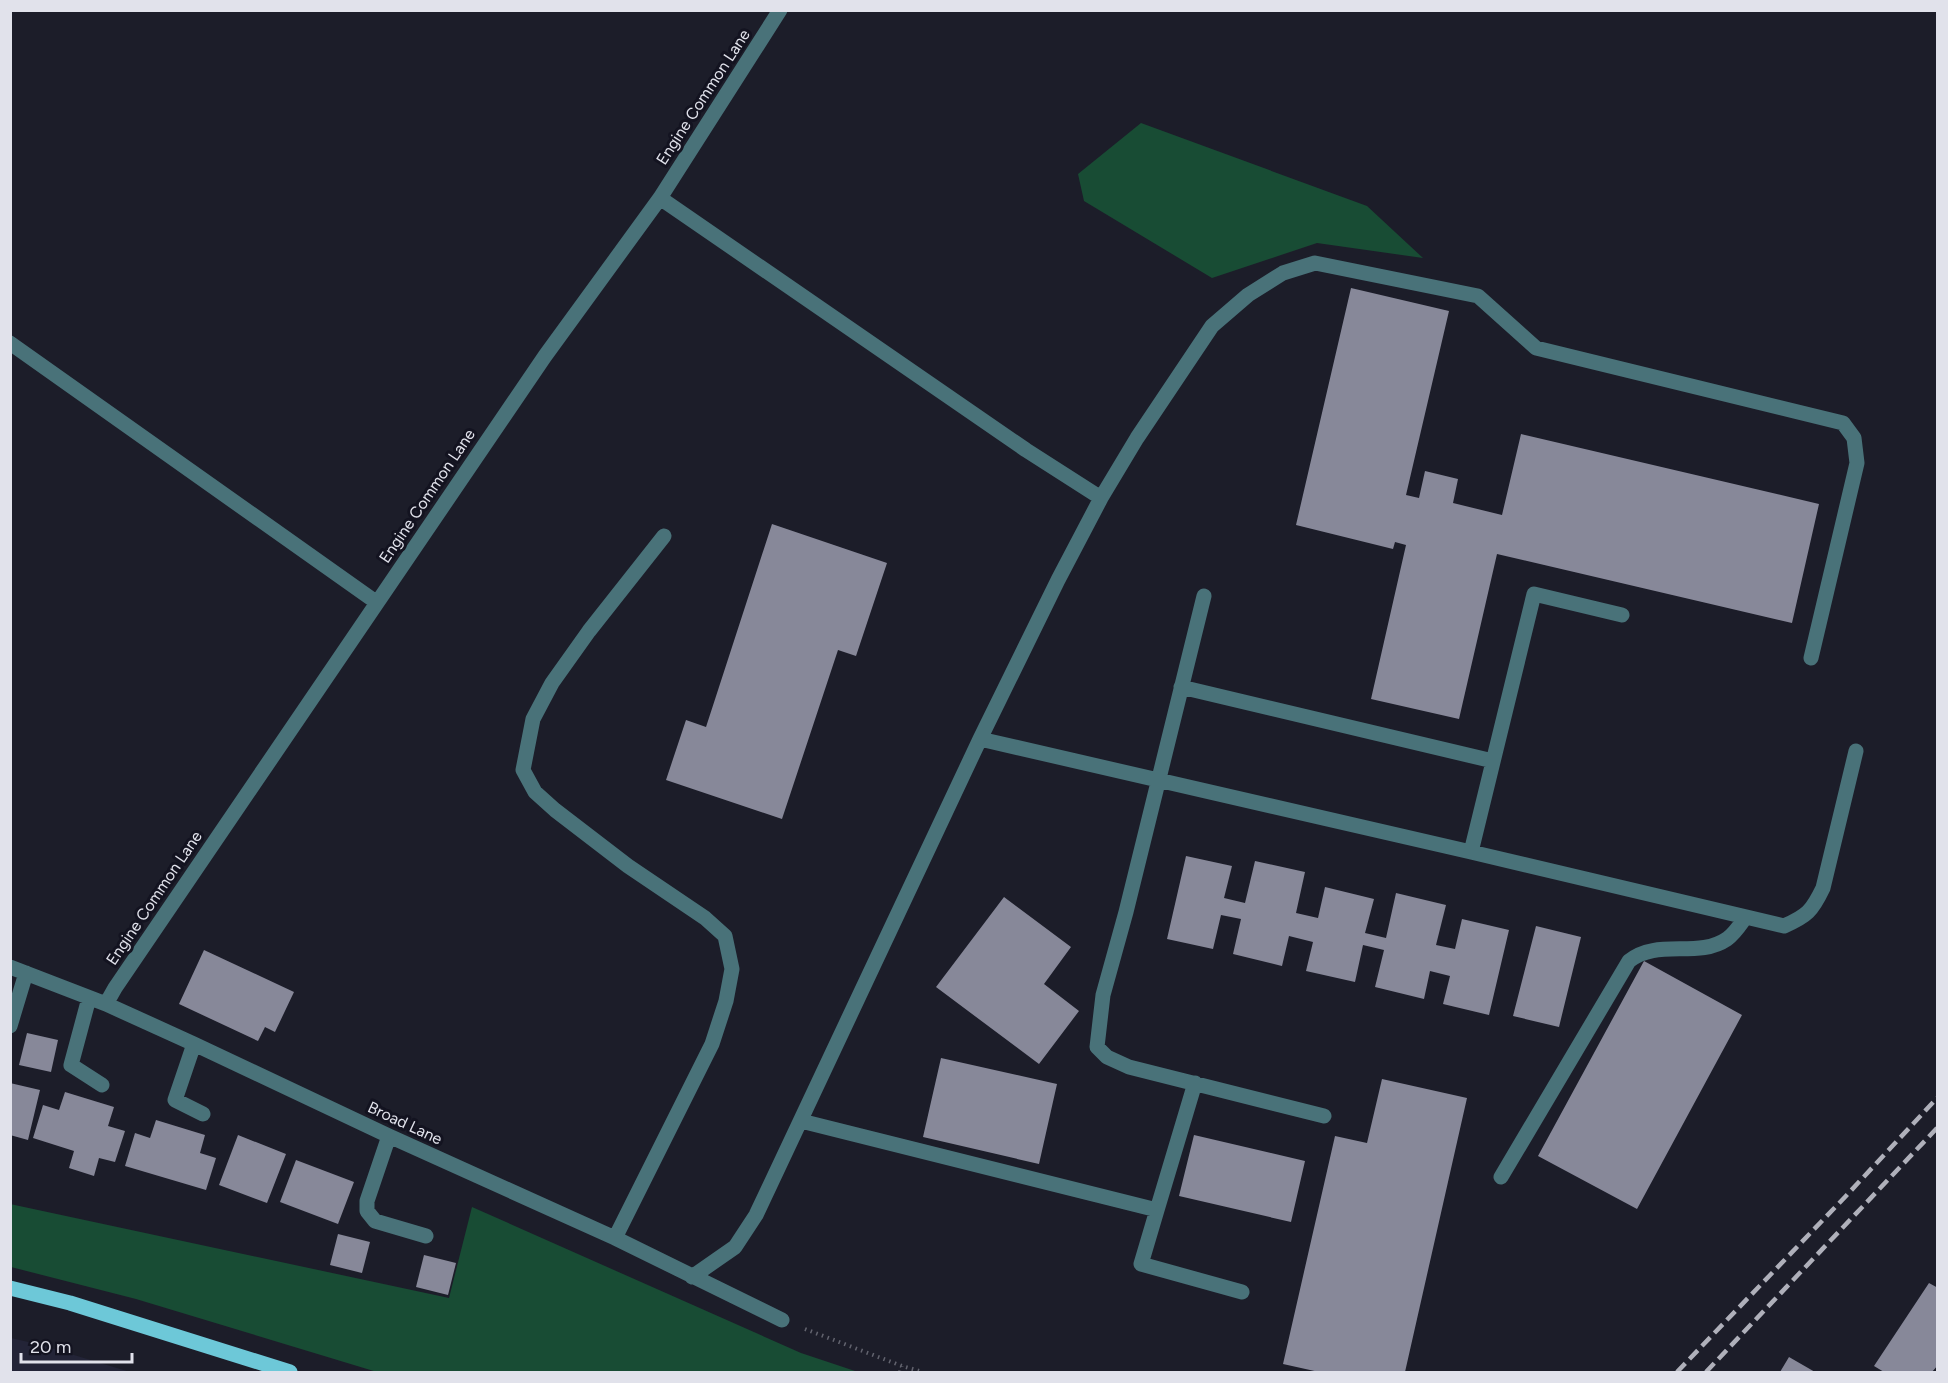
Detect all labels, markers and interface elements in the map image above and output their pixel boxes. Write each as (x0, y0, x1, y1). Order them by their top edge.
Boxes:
street label: Engine Common Lane (652, 26, 754, 168)
street label: Engine Common Lane (375, 425, 479, 567)
street label: Engine Common Lane (102, 827, 206, 969)
street label: Broad Lane (365, 1097, 446, 1149)
scale bar (21, 1326, 132, 1364)
text: 20 m (30, 1336, 71, 1358)

